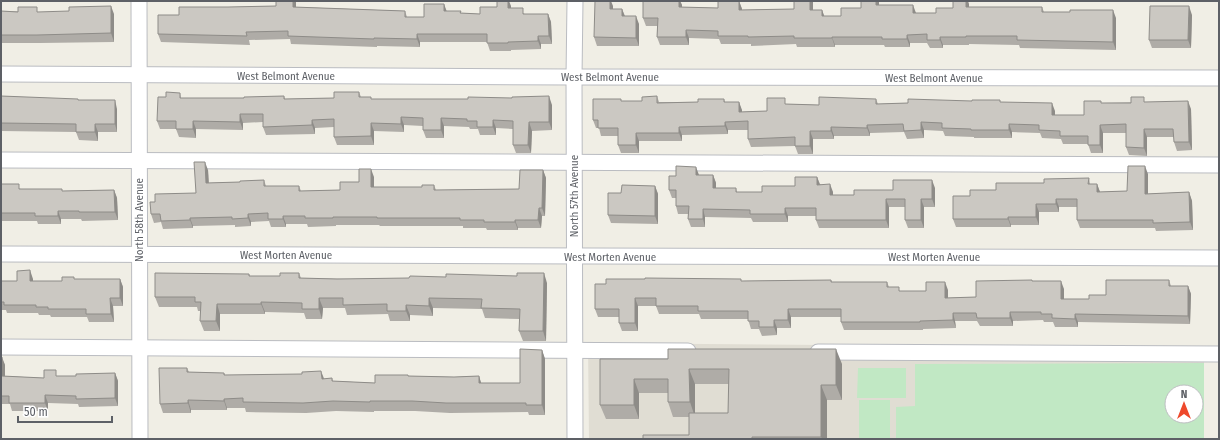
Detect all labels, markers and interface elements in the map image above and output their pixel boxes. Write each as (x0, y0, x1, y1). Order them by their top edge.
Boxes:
street label: West Belmont Avenue (237, 70, 335, 83)
street label: West Belmont Avenue (561, 71, 659, 84)
street label: West Belmont Avenue (885, 72, 983, 85)
street label: North 57th Avenue (568, 155, 581, 237)
street label: North 58th Avenue (133, 178, 146, 262)
street label: West Morten Avenue (240, 249, 332, 262)
street label: West Morten Avenue (564, 251, 656, 264)
street label: West Morten Avenue (888, 251, 980, 264)
north arrow (1164, 384, 1204, 424)
text: N (1181, 388, 1187, 401)
scale bar (18, 398, 112, 424)
text: 50 m (24, 405, 48, 419)

